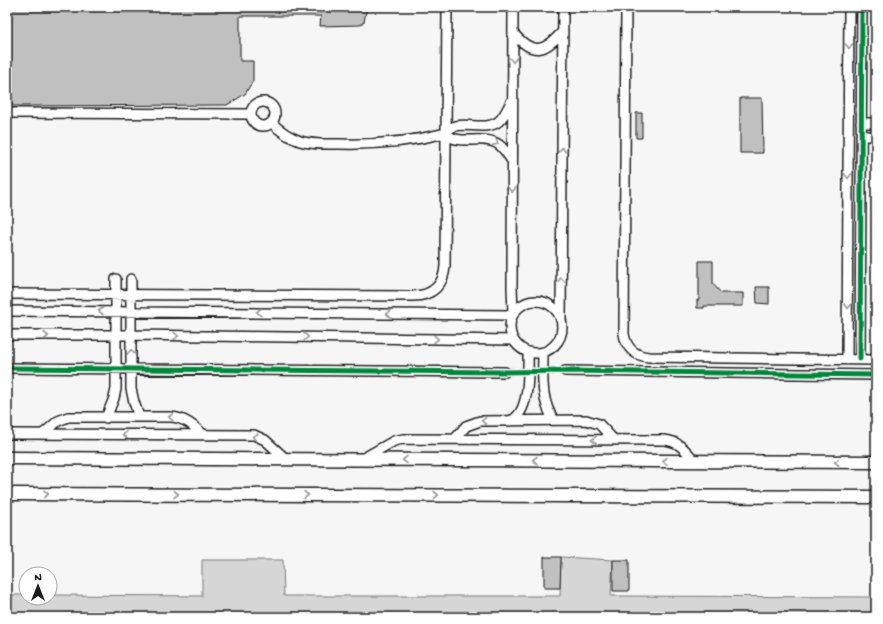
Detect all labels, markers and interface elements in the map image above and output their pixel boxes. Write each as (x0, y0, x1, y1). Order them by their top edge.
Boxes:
one-way arrow (845, 43, 853, 49)
one-way arrow (509, 57, 517, 63)
one-way arrow (491, 139, 499, 146)
one-way arrow (558, 147, 566, 153)
one-way arrow (844, 173, 852, 179)
one-way arrow (508, 187, 516, 193)
one-way arrow (557, 277, 565, 283)
one-way arrow (843, 303, 852, 309)
one-way arrow (98, 307, 104, 315)
one-way arrow (256, 308, 262, 316)
one-way arrow (386, 310, 392, 318)
one-way arrow (43, 331, 49, 340)
one-way arrow (173, 332, 179, 340)
one-way arrow (303, 333, 309, 341)
one-way arrow (433, 335, 439, 343)
one-way arrow (127, 349, 135, 355)
one-way arrow (168, 413, 174, 422)
one-way arrow (481, 417, 487, 425)
one-way arrow (122, 431, 128, 439)
one-way arrow (252, 433, 258, 441)
one-way arrow (591, 436, 597, 444)
one-way arrow (402, 456, 408, 464)
one-way arrow (532, 456, 538, 464)
one-way arrow (662, 457, 668, 465)
one-way arrow (834, 458, 840, 466)
one-way arrow (43, 490, 49, 498)
one-way arrow (173, 490, 179, 498)
one-way arrow (303, 491, 309, 499)
one-way arrow (433, 491, 439, 499)
north arrow (18, 566, 58, 606)
text: N (34, 572, 42, 584)

